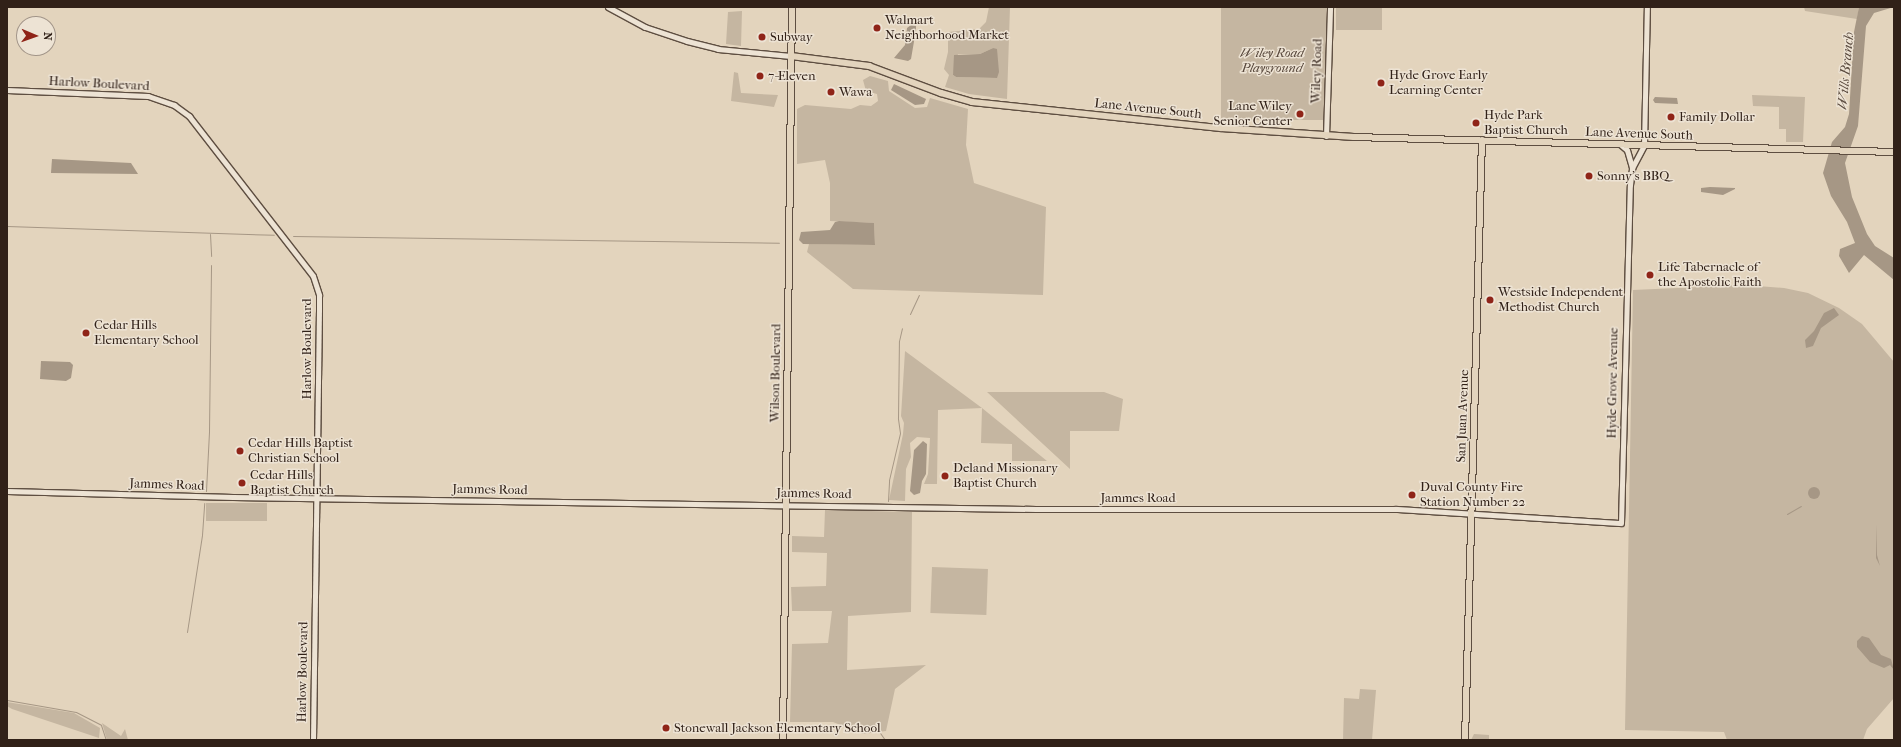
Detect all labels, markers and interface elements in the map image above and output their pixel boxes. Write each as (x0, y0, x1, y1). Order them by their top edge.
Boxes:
place label: Walmart Neighborhood Market (885, 13, 1009, 44)
north arrow (16, 16, 56, 56)
marker: Walmart Neighborhood Market (872, 23, 882, 33)
place label: Subway (770, 29, 813, 45)
text: N (41, 32, 54, 41)
marker: Subway (757, 32, 767, 42)
water label: Wills Branch (1834, 32, 1858, 110)
street label: Wiley Road (1308, 38, 1326, 104)
park label: Wiley Road Playground (1240, 46, 1304, 77)
place label: 7-Eleven (768, 68, 816, 84)
place label: Hyde Grove Early Learning Center (1389, 68, 1488, 99)
marker: 7-Eleven (755, 71, 765, 81)
street label: Harlow Boulevard (48, 74, 150, 94)
marker: Hyde Grove Early Learning Center (1376, 78, 1386, 88)
place label: Wawa (839, 84, 872, 100)
marker: Wawa (826, 87, 836, 97)
street label: Lane Avenue South (1094, 96, 1202, 122)
place label: Lane Wiley Senior Center (1214, 99, 1292, 130)
place label: Hyde Park Baptist Church (1484, 108, 1568, 139)
marker: Lane Wiley Senior Center (1295, 109, 1305, 119)
place label: Family Dollar (1679, 109, 1755, 125)
marker: Family Dollar (1666, 112, 1676, 122)
marker: Hyde Park Baptist Church (1471, 118, 1481, 128)
street label: Lane Avenue South (1585, 124, 1693, 144)
place label: Sonny's BBQ (1597, 168, 1669, 184)
marker: Sonny's BBQ (1584, 171, 1594, 181)
place label: Life Tabernacle of the Apostolic Faith (1658, 260, 1762, 291)
marker: Life Tabernacle of the Apostolic Faith (1645, 270, 1655, 280)
place label: Westside Independent Methodist Church (1498, 285, 1623, 316)
marker: Westside Independent Methodist Church (1485, 295, 1495, 305)
street label: Harlow Boulevard (299, 299, 315, 399)
place label: Cedar Hills Elementary School (94, 318, 199, 349)
street label: Wilson Boulevard (767, 324, 785, 422)
street label: Hyde Grove Avenue (1604, 327, 1622, 439)
marker: Cedar Hills Elementary School (81, 328, 91, 338)
street label: San Juan Avenue (1454, 369, 1472, 463)
place label: Cedar Hills Baptist Christian School (248, 436, 353, 467)
marker: Cedar Hills Baptist Christian School (235, 446, 245, 456)
place label: Deland Missionary Baptist Church (953, 461, 1058, 492)
place label: Cedar Hills Baptist Church (250, 468, 334, 499)
marker: Deland Missionary Baptist Church (940, 471, 950, 481)
street label: Jammes Road (129, 476, 205, 494)
marker: Cedar Hills Baptist Church (237, 478, 247, 488)
place label: Duval County Fire Station Number 22 (1420, 480, 1525, 511)
street label: Jammes Road (452, 482, 528, 498)
street label: Jammes Road (776, 486, 852, 502)
street label: Jammes Road (1100, 490, 1176, 506)
marker: Duval County Fire Station Number 22 (1407, 490, 1417, 500)
street label: Harlow Boulevard (294, 621, 312, 723)
place label: Stonewall Jackson Elementary School (674, 720, 880, 736)
marker: Stonewall Jackson Elementary School (661, 723, 671, 733)

